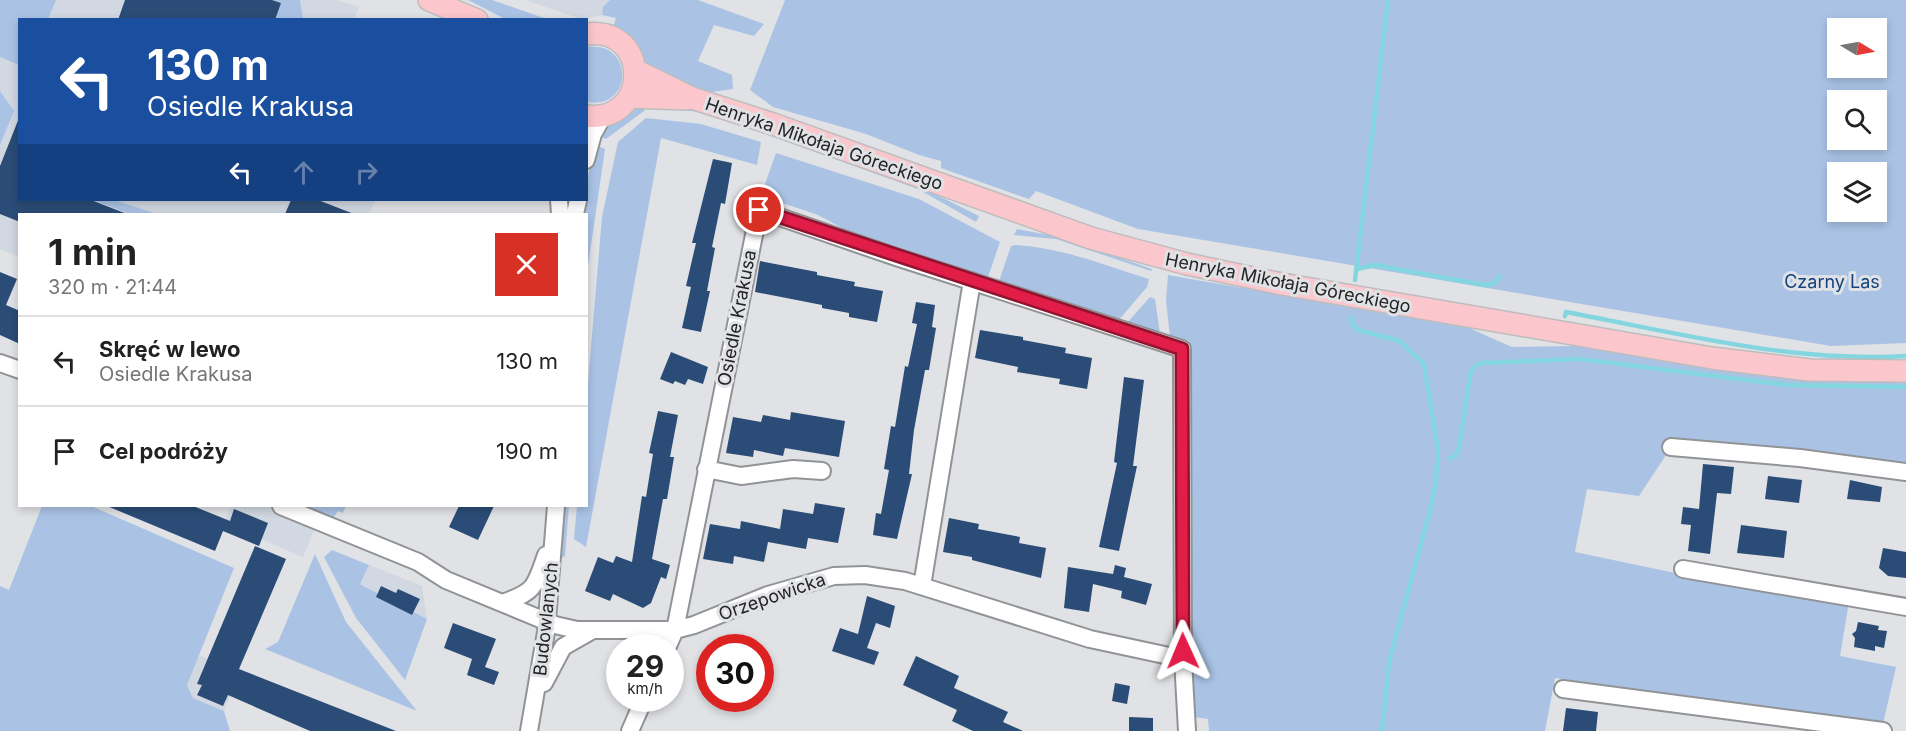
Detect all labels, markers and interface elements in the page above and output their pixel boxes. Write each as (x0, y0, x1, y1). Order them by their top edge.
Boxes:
north arrow (1827, 18, 1887, 78)
map controls (1827, 18, 1887, 222)
text: 130 m (147, 39, 269, 90)
icon: left (48, 42, 126, 120)
text: Osiedle Krakusa (147, 90, 354, 123)
button: search (1827, 90, 1887, 150)
street label: Henryka Mikołaja Góreckiego (703, 93, 946, 194)
icon: left (224, 156, 257, 189)
icon: ahead (287, 156, 320, 189)
icon: right (350, 156, 383, 189)
button: layers (1827, 162, 1887, 222)
pin (733, 184, 784, 235)
icon: arrive (742, 193, 775, 226)
text: 1 min (48, 230, 137, 274)
button: close (495, 233, 558, 296)
street label: Osiedle Krakusa (713, 248, 760, 388)
street label: Henryka Mikołaja Góreckiego (1164, 248, 1413, 317)
park label: Czarny Las (1784, 271, 1880, 292)
text: 320 m · 21:44 (48, 275, 177, 299)
text: Skręć w lewo (99, 336, 240, 362)
icon: left (48, 345, 81, 378)
text: 130 m (496, 348, 558, 374)
text: Osiedle Krakusa (99, 362, 253, 386)
icon: arrive (48, 435, 81, 468)
text: Cel podróży (99, 438, 228, 464)
text: 190 m (496, 438, 558, 464)
street label: Budowlanych (529, 561, 562, 677)
street label: Orzepowicka (716, 568, 828, 625)
position arrow (1151, 619, 1215, 683)
speed limit sign: 30 (696, 634, 774, 712)
text: 29 (626, 648, 664, 684)
text: km/h (627, 679, 663, 698)

